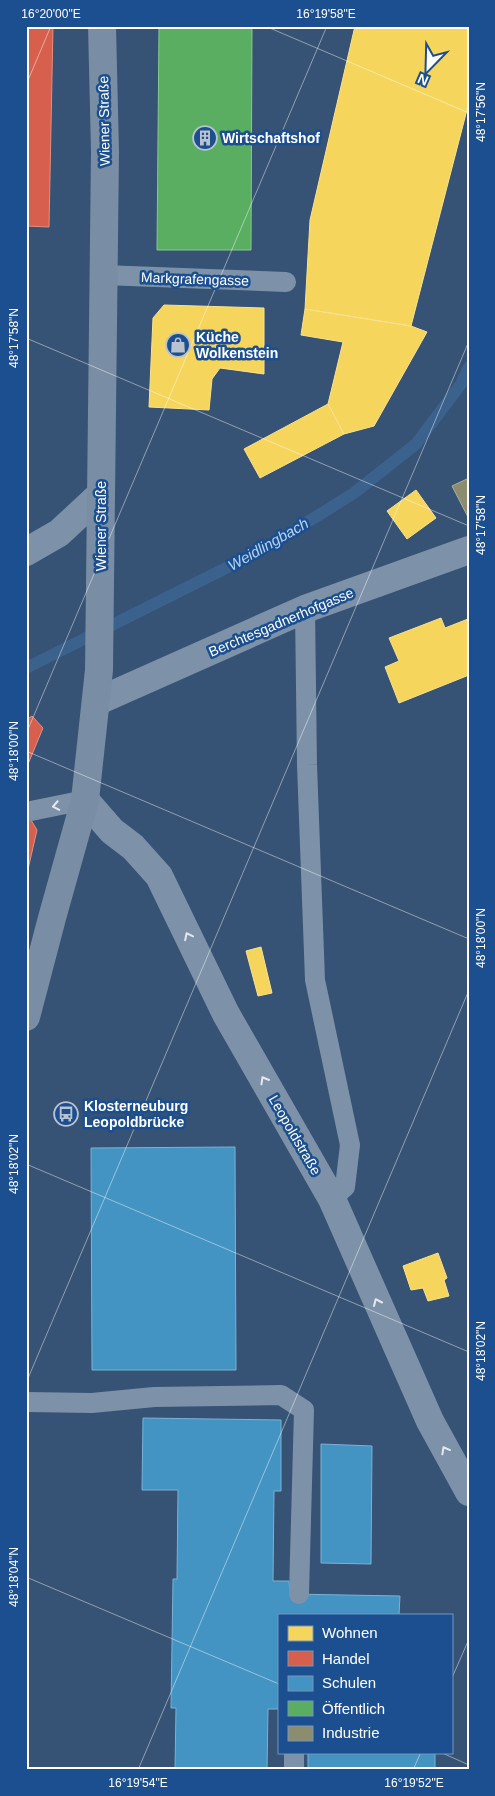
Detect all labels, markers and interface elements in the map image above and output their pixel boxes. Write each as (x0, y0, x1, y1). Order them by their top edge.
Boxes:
text: 16°20'00"E (21, 7, 81, 21)
text: 16°19'58"E (296, 7, 356, 21)
north arrow (402, 42, 452, 92)
text: N (415, 71, 431, 89)
street label: Wiener Straße (95, 76, 113, 166)
text: 48°17'56"N (474, 82, 488, 142)
building icon: Wirtschaftshof (192, 125, 218, 151)
place label: Wirtschaftshof (222, 130, 320, 146)
street label: Markgrafengasse (141, 269, 250, 289)
text: 48°17'58"N (7, 308, 21, 368)
place label: Küche Wolkenstein (196, 329, 278, 361)
shop icon: Küche Wolkenstein (165, 332, 191, 358)
street label: Wiener Straße (93, 481, 109, 571)
text: 48°17'58"N (474, 495, 488, 555)
water label: Weidlingbach (225, 514, 311, 574)
street label: Berchtesgadnerhofgasse (206, 584, 356, 660)
text: 48°18'00"N (7, 721, 21, 781)
one-way arrow (51, 801, 60, 811)
text: 48°18'00"N (474, 908, 488, 968)
one-way arrow (184, 932, 194, 941)
one-way arrow (260, 1076, 270, 1085)
street label: Leopoldstraße (266, 1092, 324, 1178)
place label: Klosterneuburg Leopoldbrücke (84, 1098, 188, 1130)
bus stop icon: Klosterneuburg Leopoldbrücke (53, 1101, 79, 1127)
text: 48°18'02"N (7, 1134, 21, 1194)
one-way arrow (373, 1298, 384, 1307)
text: 48°18'02"N (474, 1321, 488, 1381)
one-way arrow (442, 1446, 452, 1455)
text: 48°18'04"N (7, 1547, 21, 1607)
legend (278, 1614, 452, 1754)
text: Wohnen (322, 1624, 378, 1641)
text: Handel (322, 1650, 370, 1667)
text: Schulen (322, 1674, 376, 1691)
text: Öffentlich (322, 1700, 385, 1717)
text: Industrie (322, 1724, 380, 1741)
text: 16°19'54"E (108, 1776, 168, 1790)
text: 16°19'52"E (384, 1776, 444, 1790)

